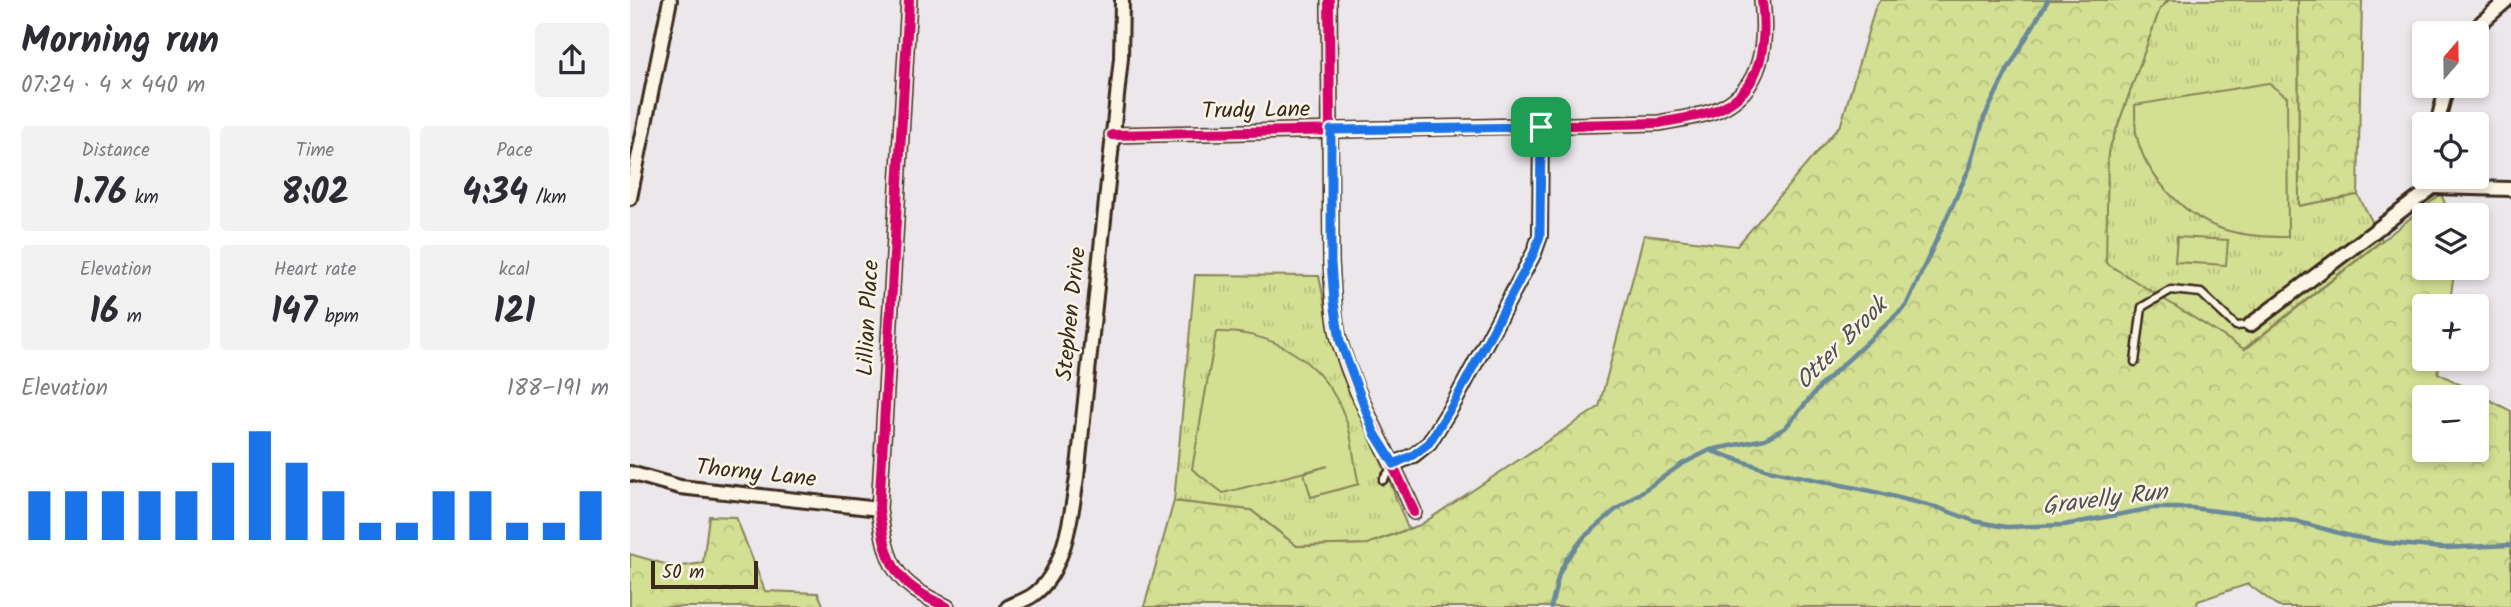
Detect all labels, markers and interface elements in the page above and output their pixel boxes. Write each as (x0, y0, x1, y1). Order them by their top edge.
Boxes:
text: Morning run (21, 12, 219, 72)
north arrow (2412, 21, 2488, 98)
map controls (2412, 21, 2489, 462)
button: share (535, 23, 609, 97)
text: 07:24 · 4 × 440 m (21, 68, 205, 104)
street label: Trudy Lane (1201, 92, 1311, 130)
pin (1511, 97, 1571, 157)
icon: arrive (1522, 108, 1560, 146)
button: locate (2412, 112, 2489, 189)
text: Distance (82, 136, 150, 166)
text: Time (296, 136, 334, 166)
text: Pace (496, 136, 532, 166)
text: 1.76 (73, 166, 127, 222)
text: 8:02 (281, 166, 349, 222)
text: 4:34 (462, 166, 528, 222)
text: km (127, 183, 159, 213)
text: /km (528, 183, 566, 213)
button: layers (2412, 203, 2489, 280)
street label: Stephen Drive (1047, 245, 1097, 383)
text: Elevation (80, 255, 152, 285)
text: Heart rate (274, 255, 356, 285)
text: kcal (499, 255, 530, 285)
street label: Lillian Place (848, 259, 890, 377)
text: 16 (90, 285, 119, 341)
text: 147 (271, 285, 317, 341)
text: 121 (494, 285, 535, 341)
water label: Otter Brook (1787, 286, 1900, 399)
button: + (2412, 294, 2489, 371)
text: m (119, 302, 142, 332)
text: bpm (317, 302, 359, 332)
text: Elevation (21, 371, 108, 407)
text: 188–191 m (507, 371, 609, 407)
button: − (2412, 385, 2489, 462)
street label: Thorny Lane (694, 450, 818, 498)
water label: Gravelly Run (2040, 473, 2172, 527)
scale bar (651, 558, 758, 590)
text: 50 m (662, 558, 704, 588)

